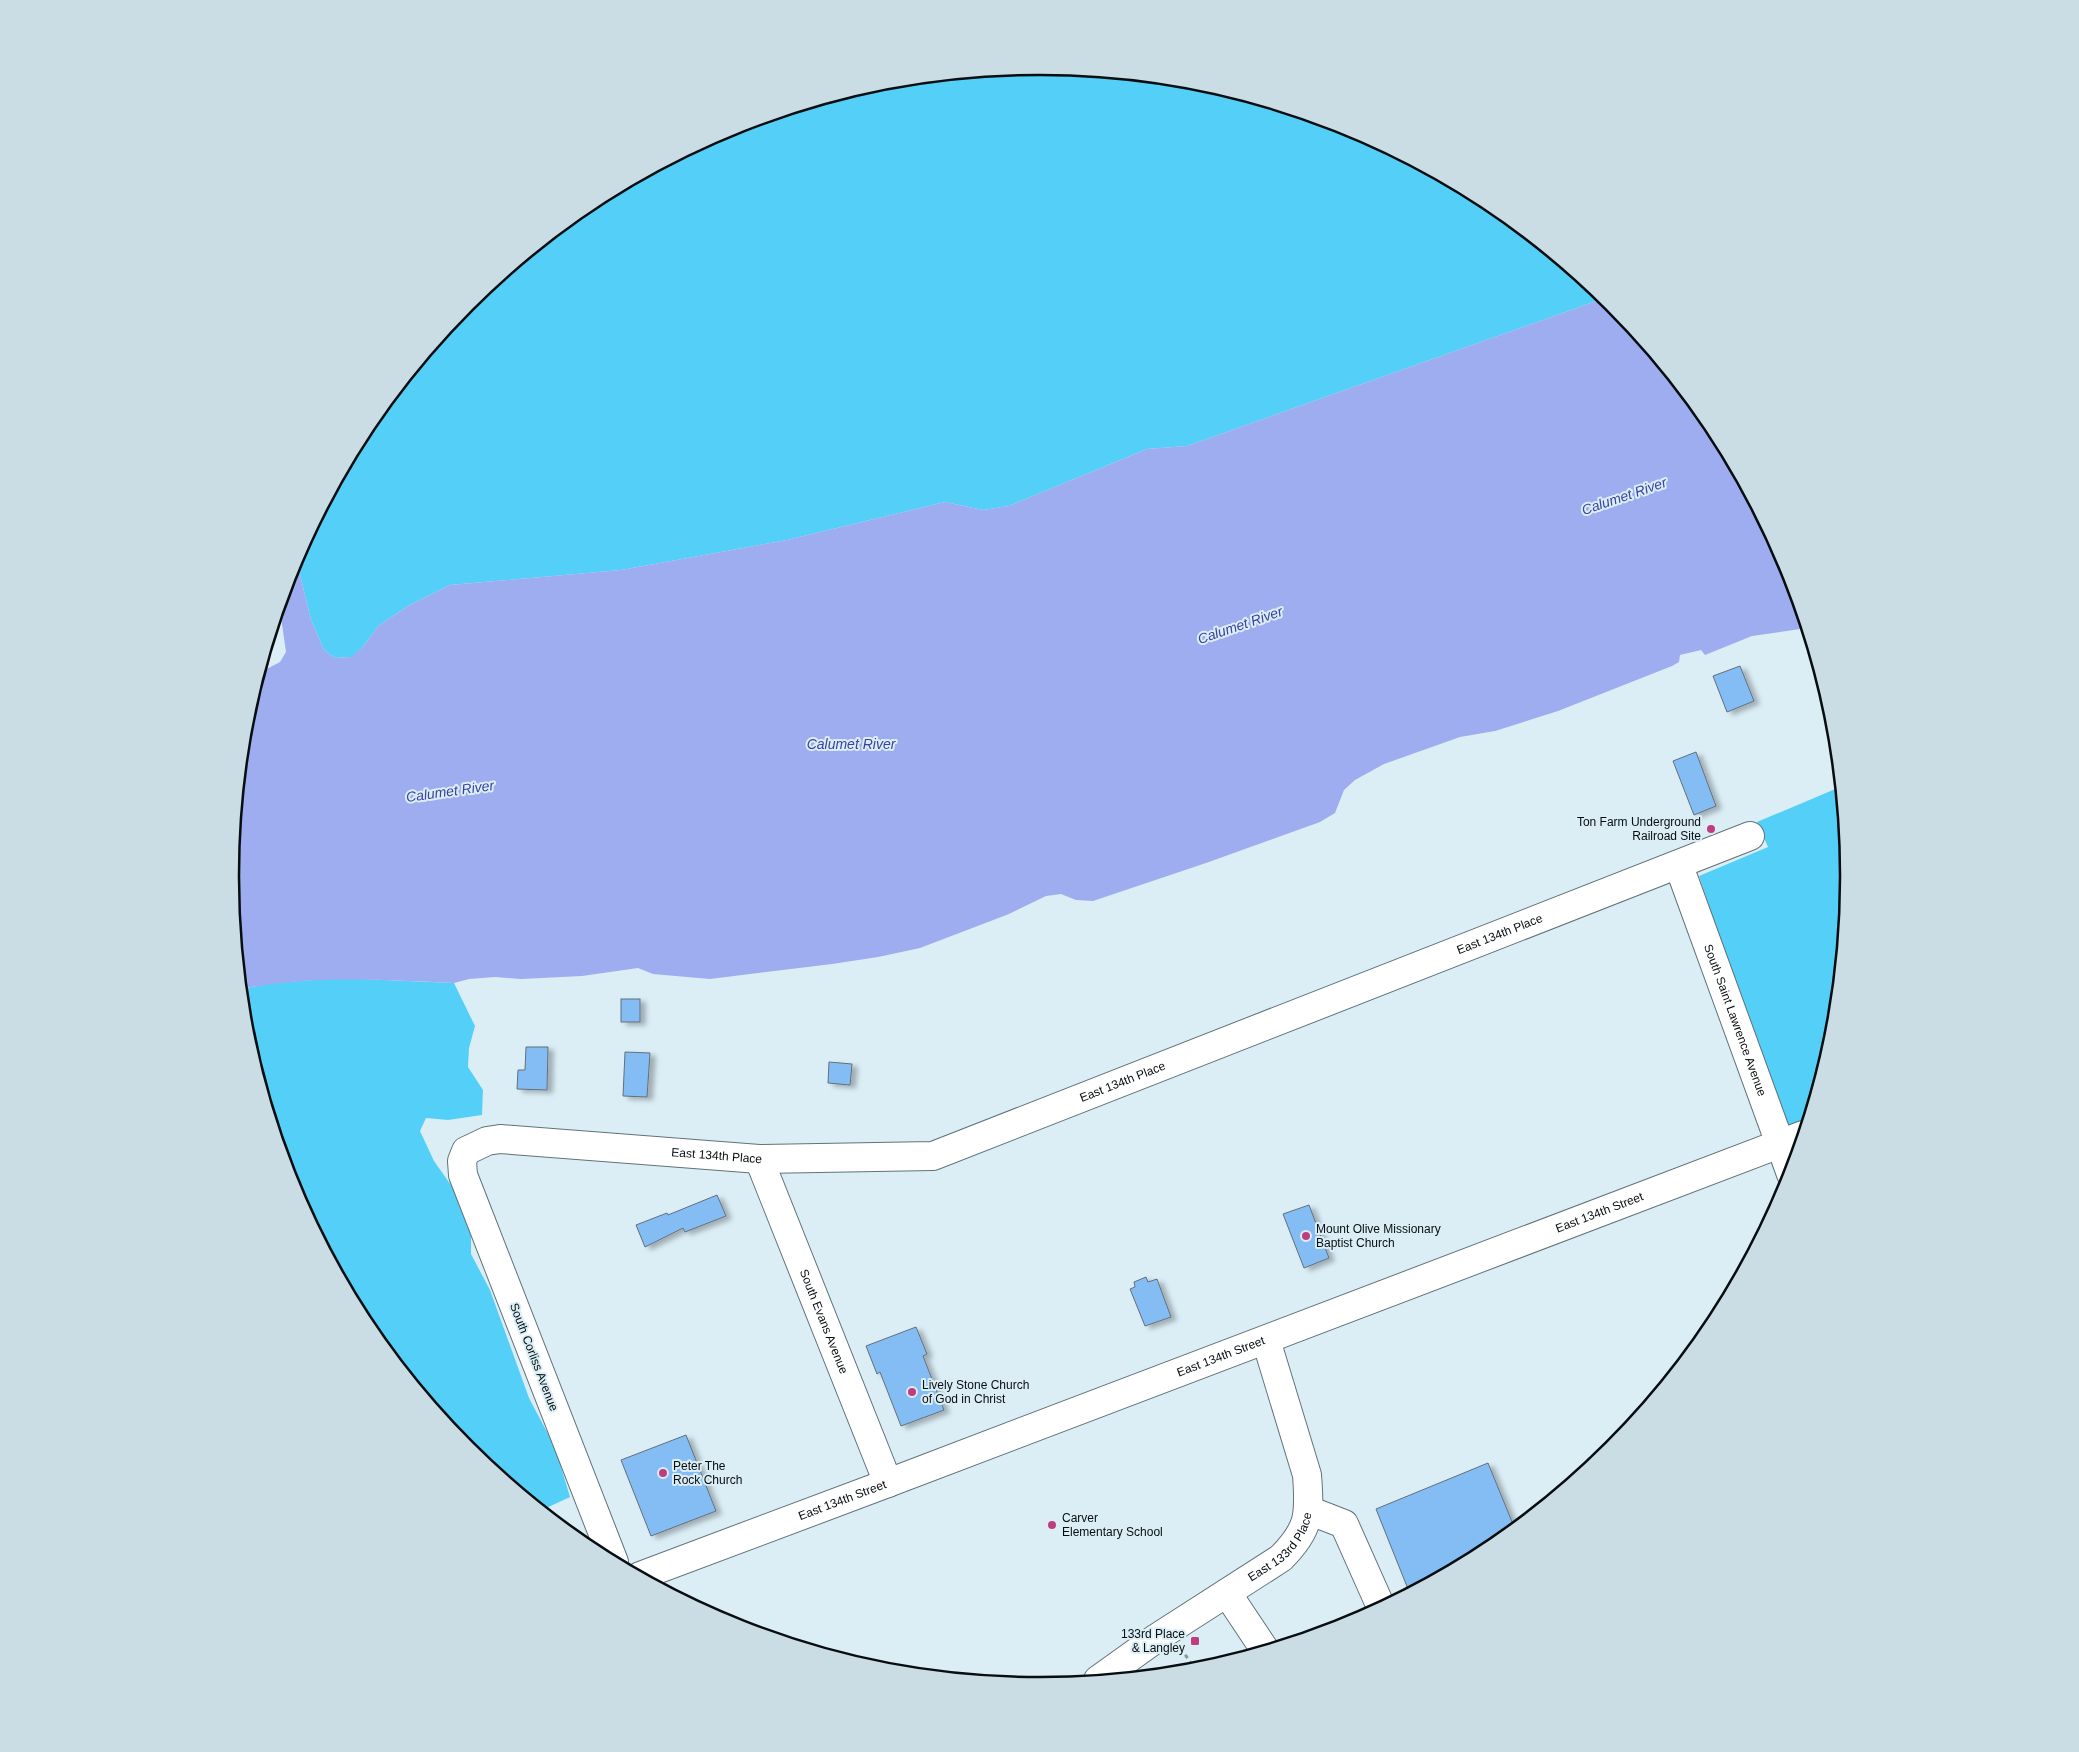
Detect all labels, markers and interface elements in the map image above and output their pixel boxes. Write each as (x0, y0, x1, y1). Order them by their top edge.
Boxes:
water label: Calumet River (1579, 474, 1670, 518)
water label: Calumet River (1195, 603, 1286, 647)
water label: Calumet River (807, 736, 897, 752)
water label: Calumet River (405, 777, 496, 805)
place label: Ton Farm Underground Railroad Site (1577, 815, 1701, 843)
marker: Ton Farm Underground Railroad Site (1705, 823, 1717, 835)
street label: East 134th Place (1455, 911, 1545, 957)
street label: South Saint Lawrence Avenue (1701, 942, 1769, 1098)
street label: East 134th Place (1078, 1059, 1168, 1105)
street label: East 134th Place (671, 1145, 763, 1166)
street label: East 134th Street (1554, 1189, 1646, 1235)
place label: Mount Olive Missionary Baptist Church (1316, 1222, 1441, 1250)
marker: Mount Olive Missionary Baptist Church (1300, 1230, 1312, 1242)
street label: South Evans Avenue (797, 1267, 851, 1376)
street label: South Corliss Avenue (507, 1301, 561, 1413)
street label: East 134th Street (1175, 1333, 1267, 1379)
place label: Lively Stone Church of God in Christ (922, 1378, 1029, 1406)
marker: Lively Stone Church of God in Christ (906, 1386, 918, 1398)
place label: Peter The Rock Church (673, 1459, 742, 1487)
marker: Peter The Rock Church (657, 1467, 669, 1479)
street label: East 134th Street (796, 1477, 889, 1523)
place label: Carver Elementary School (1062, 1511, 1163, 1539)
street label: East 133rd Place (1245, 1511, 1315, 1584)
marker: Carver Elementary School (1046, 1519, 1058, 1531)
place label: 133rd Place & Langley (1121, 1627, 1185, 1655)
marker: 133rd Place & Langley (1189, 1635, 1201, 1647)

